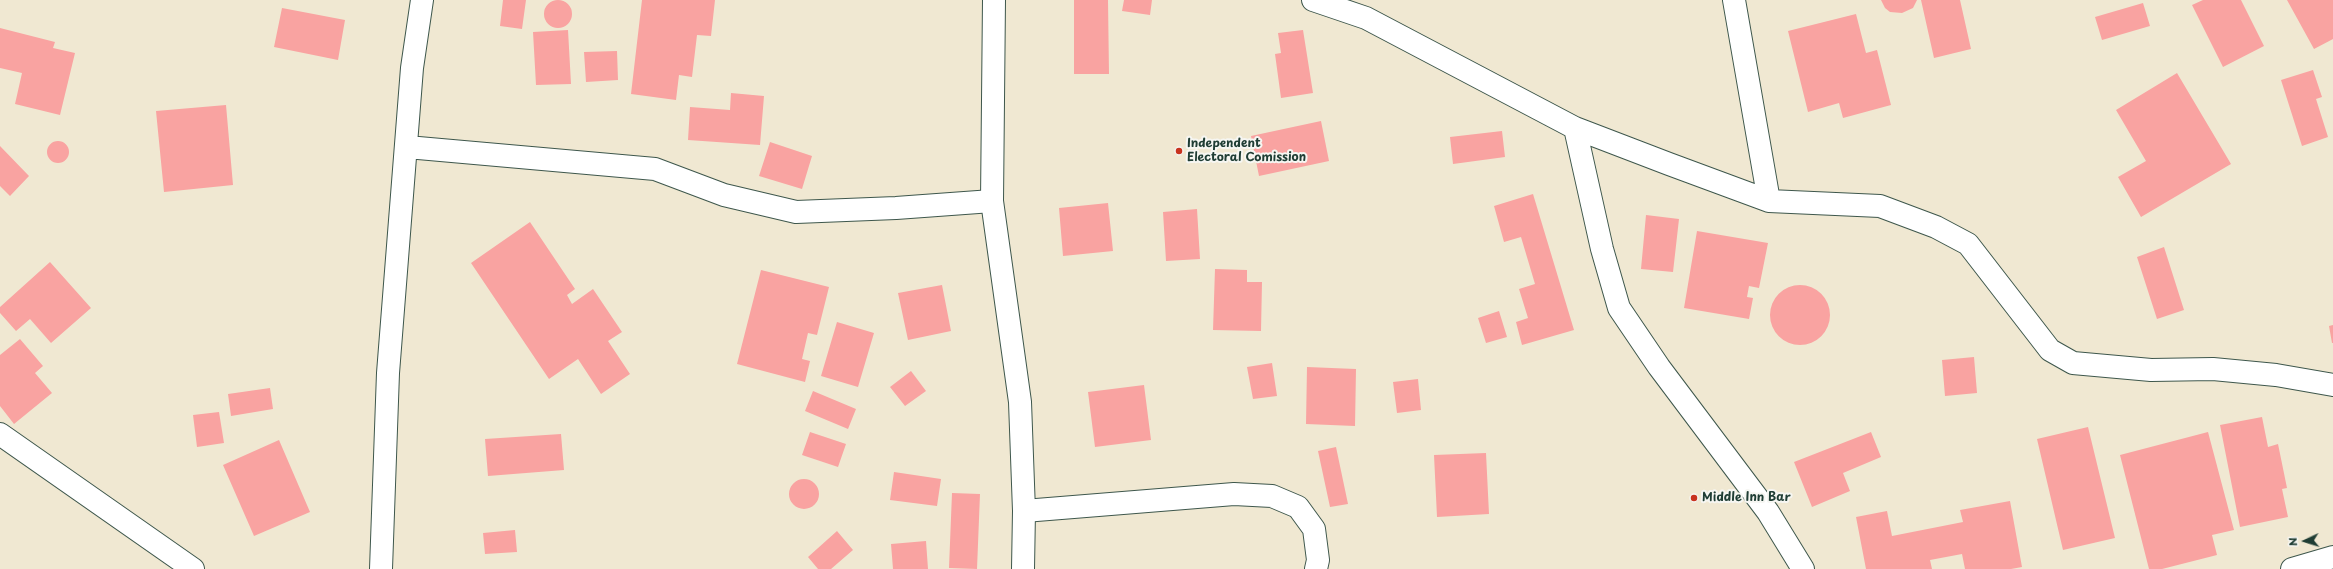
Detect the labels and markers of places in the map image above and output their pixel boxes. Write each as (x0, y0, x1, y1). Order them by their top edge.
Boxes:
place label: Independent Electoral Comission (1187, 137, 1306, 165)
marker: Independent Electoral Comission (1174, 146, 1184, 156)
place label: Middle Inn Bar (1702, 491, 1791, 505)
marker: Middle Inn Bar (1689, 493, 1699, 503)

